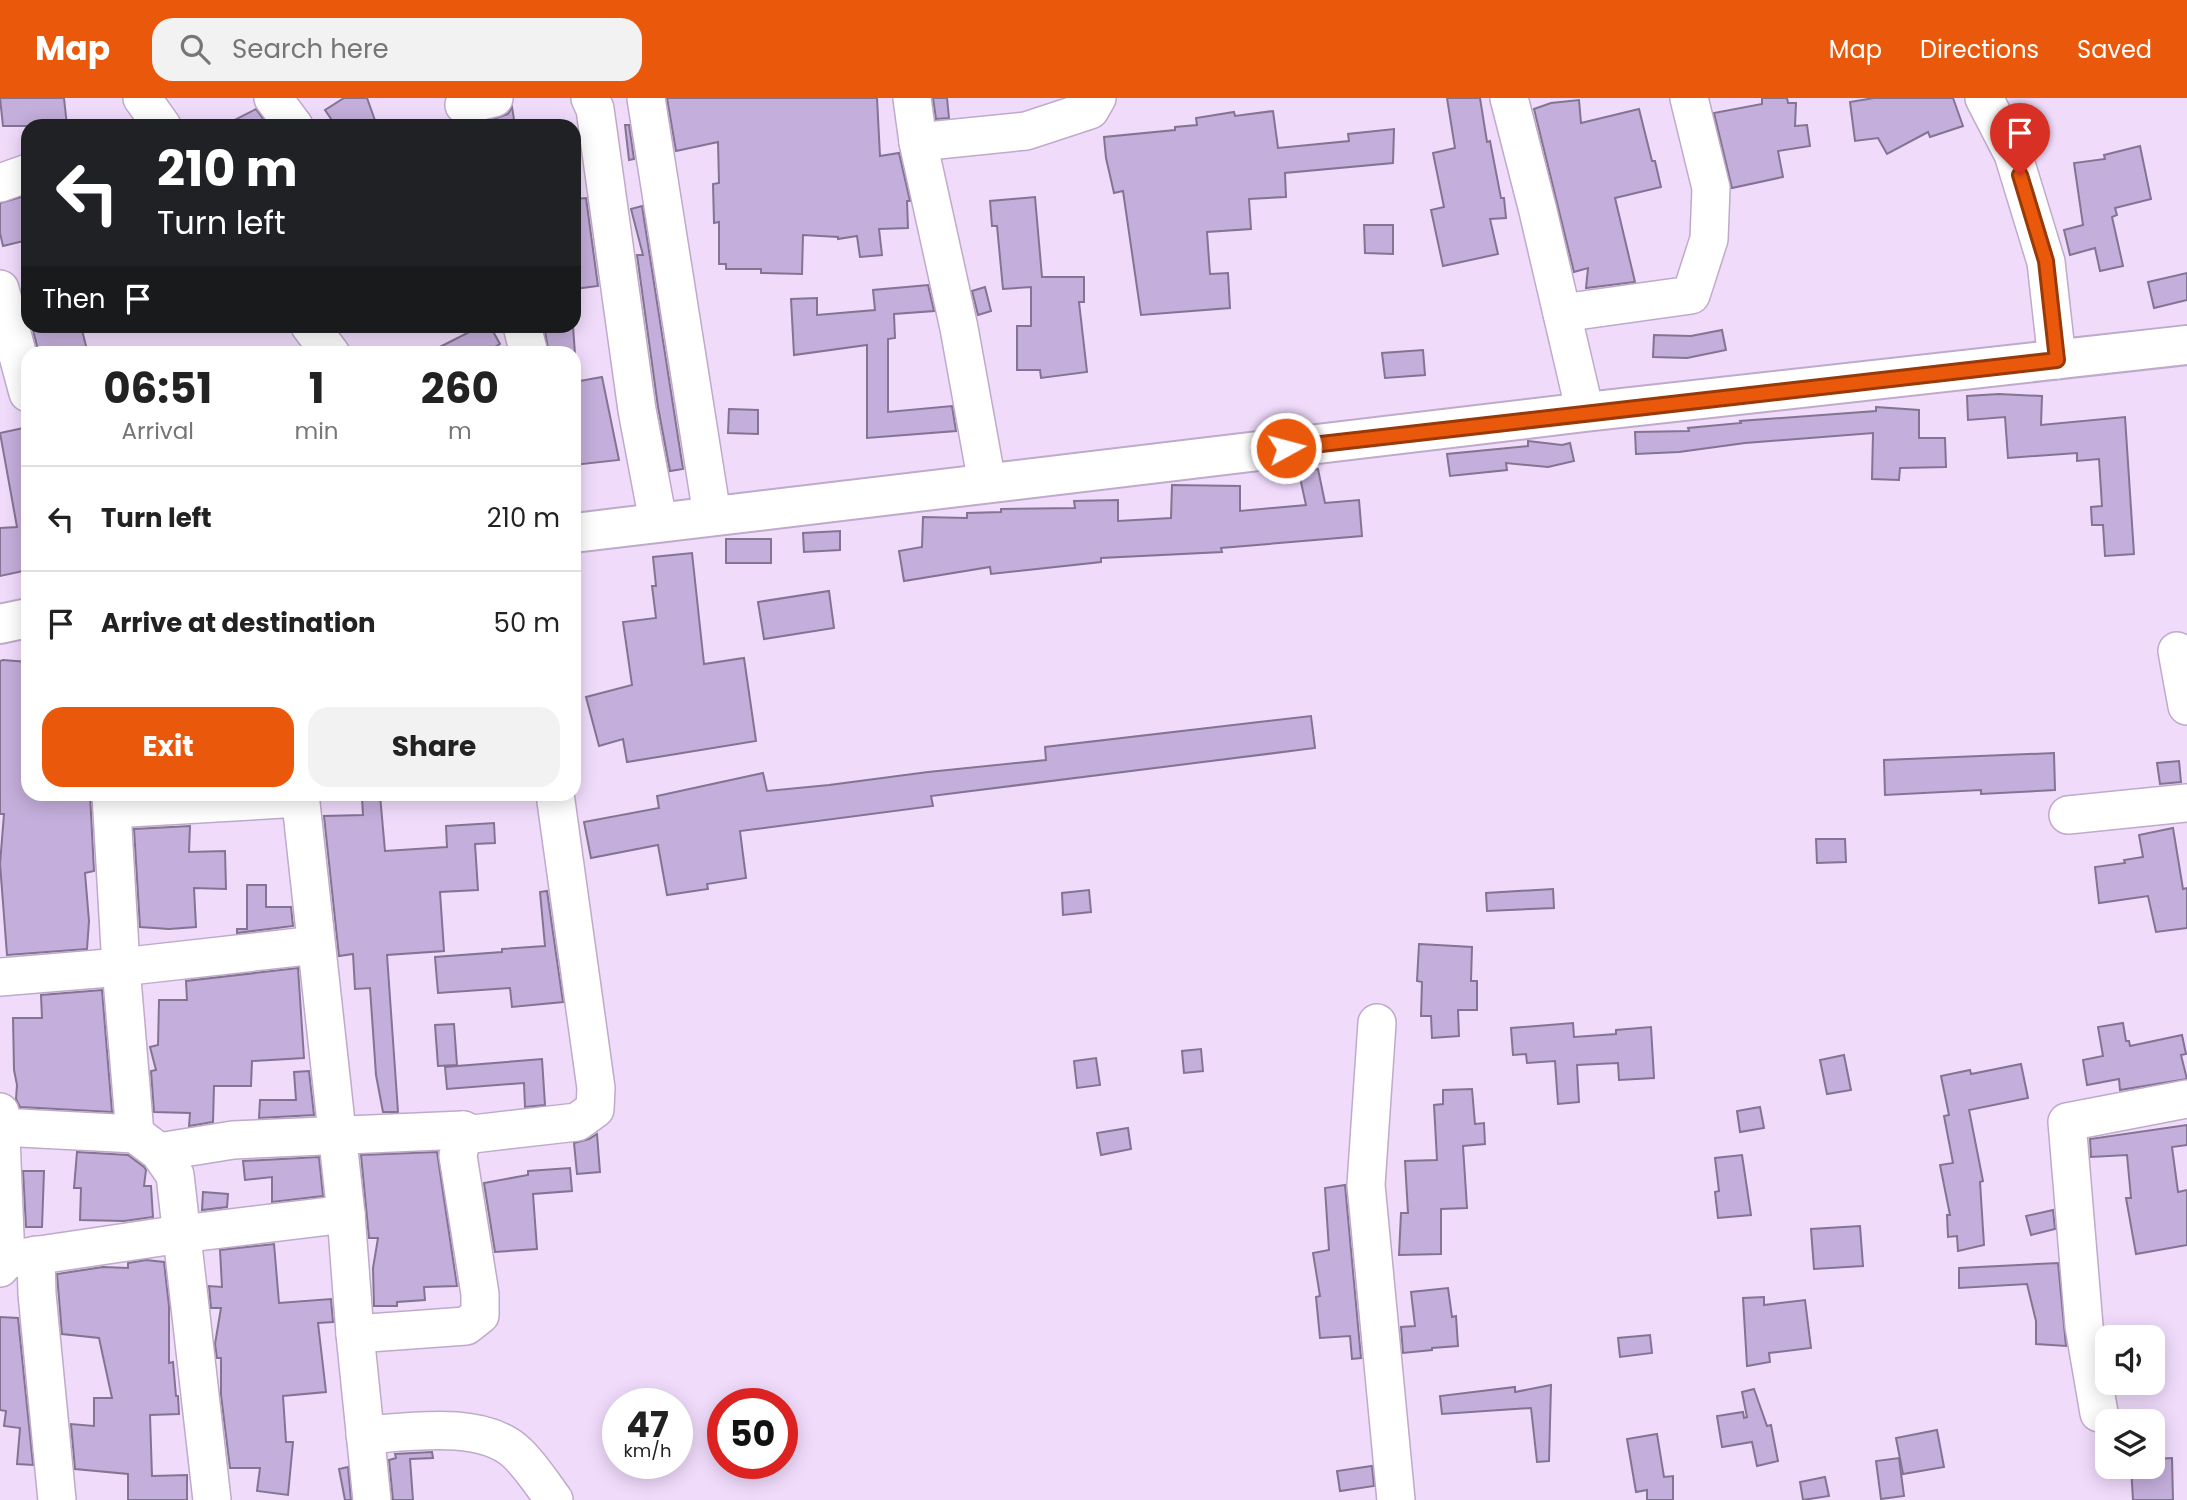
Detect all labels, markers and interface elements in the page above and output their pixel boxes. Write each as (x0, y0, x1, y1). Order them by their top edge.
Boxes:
search box (152, 18, 642, 81)
text: Map (35, 25, 110, 72)
icon: search (176, 30, 214, 68)
text: Search here (232, 31, 389, 67)
text: Map (1829, 33, 1882, 66)
text: Directions (1920, 33, 2039, 66)
text: Saved (2077, 33, 2152, 66)
pin (1990, 103, 2050, 175)
icon: arrive (2001, 114, 2039, 152)
text: 210 m (157, 135, 298, 203)
icon: left (42, 147, 133, 238)
text: Turn left (157, 200, 286, 245)
icon: arrive (119, 280, 157, 318)
text: Then (42, 281, 105, 317)
text: 06:51 (103, 359, 212, 418)
text: 1 (309, 359, 324, 418)
text: 260 (421, 359, 499, 418)
position arrow (1249, 411, 1323, 485)
text: Arrival (122, 415, 194, 447)
text: min (294, 415, 339, 447)
text: m (448, 415, 472, 447)
icon: left (42, 500, 80, 538)
text: Turn left (101, 500, 212, 536)
text: 210 m (487, 500, 560, 536)
icon: arrive (42, 605, 80, 643)
text: Arrive at destination (101, 605, 376, 641)
text: 50 m (494, 605, 560, 641)
button: Exit (42, 707, 294, 787)
button: Share (308, 707, 560, 787)
map controls (2095, 1325, 2165, 1479)
button: sound (2095, 1325, 2165, 1395)
speed limit sign: 50 (707, 1388, 798, 1479)
text: 47 (626, 1400, 669, 1449)
button: layers (2095, 1409, 2165, 1479)
text: km/h (624, 1438, 671, 1463)

